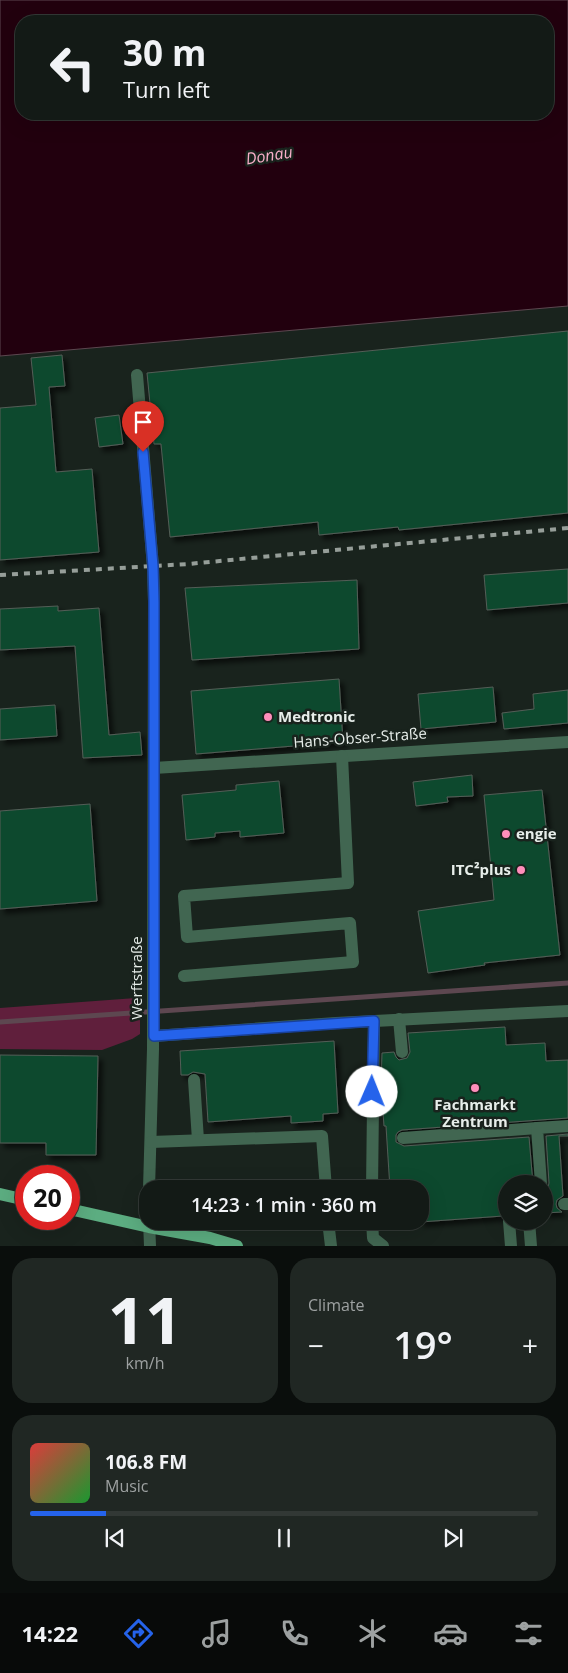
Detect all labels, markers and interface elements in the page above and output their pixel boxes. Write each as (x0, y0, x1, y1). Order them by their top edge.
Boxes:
text: 30 m (123, 29, 206, 76)
icon: left (40, 35, 105, 100)
text: Turn left (123, 74, 210, 104)
water label: Donau (244, 140, 294, 170)
pin (122, 401, 164, 452)
icon: arrive (129, 408, 157, 436)
place label: Medtronic (278, 706, 356, 726)
marker: Medtronic (262, 711, 274, 723)
street label: Hans-Obser-Straße (293, 722, 427, 752)
place label: engie (516, 823, 557, 843)
marker: engie (500, 828, 512, 840)
place label: ITC²plus (451, 859, 511, 879)
marker: ITC²plus (515, 864, 527, 876)
street label: Werftstraße (126, 936, 146, 1020)
position arrow (345, 1065, 397, 1117)
marker: Fachmarkt Zentrum (469, 1082, 481, 1094)
place label: Fachmarkt Zentrum (434, 1094, 516, 1131)
speed limit sign: 20 (15, 1165, 80, 1230)
map controls (498, 1175, 553, 1230)
button: layers (498, 1175, 553, 1230)
text: 14:23 · 1 min · 360 m (191, 1192, 377, 1218)
text: 11 (108, 1275, 182, 1363)
text: Climate (308, 1294, 365, 1316)
text: 19° (393, 1318, 453, 1370)
text: − (308, 1326, 324, 1364)
text: + (522, 1326, 538, 1364)
text: km/h (126, 1352, 164, 1374)
text: 106.8 FM (105, 1449, 187, 1475)
text: Music (105, 1475, 149, 1497)
icon: previous (101, 1524, 129, 1552)
icon: pause (270, 1524, 298, 1552)
icon: next (439, 1524, 467, 1552)
icon: directions (121, 1616, 156, 1651)
icon: music (199, 1616, 234, 1651)
icon: phone (277, 1616, 312, 1651)
icon: climate (355, 1616, 390, 1651)
icon: car (433, 1616, 468, 1651)
icon: filters (511, 1616, 546, 1651)
text: 14:22 (22, 1618, 78, 1648)

